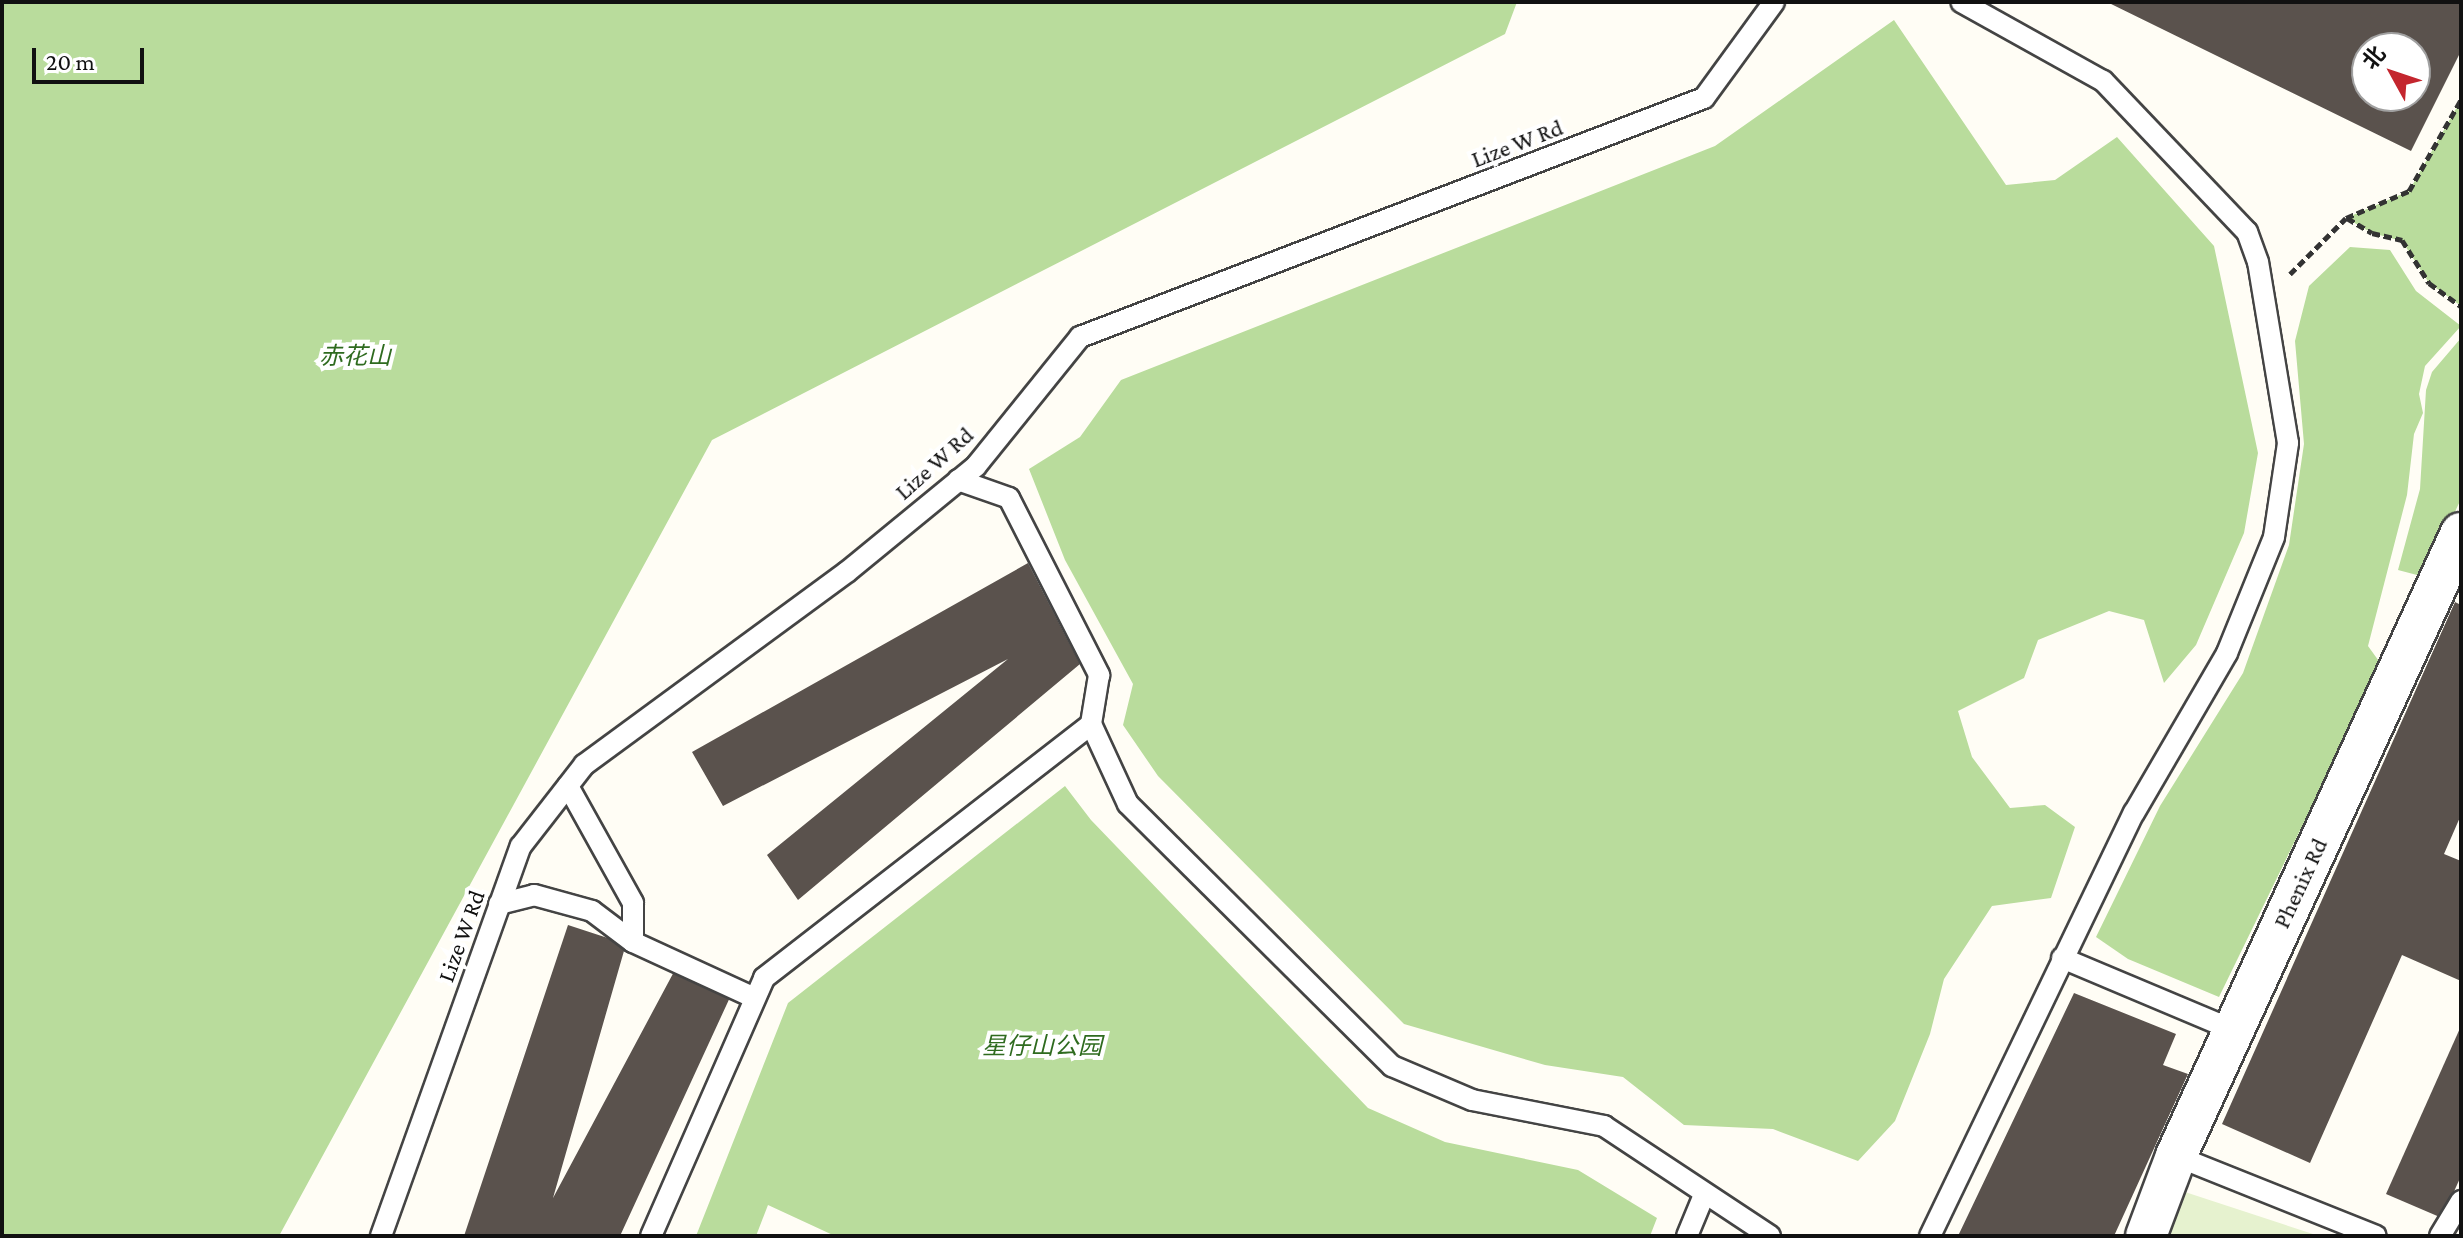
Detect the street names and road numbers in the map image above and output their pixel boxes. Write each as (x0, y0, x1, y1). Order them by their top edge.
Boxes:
street label: Lize W Rd (1467, 112, 1567, 174)
street label: Lize W Rd (889, 420, 979, 506)
street label: Phenix Rd (2267, 833, 2333, 933)
street label: Lize W Rd (431, 886, 491, 986)

